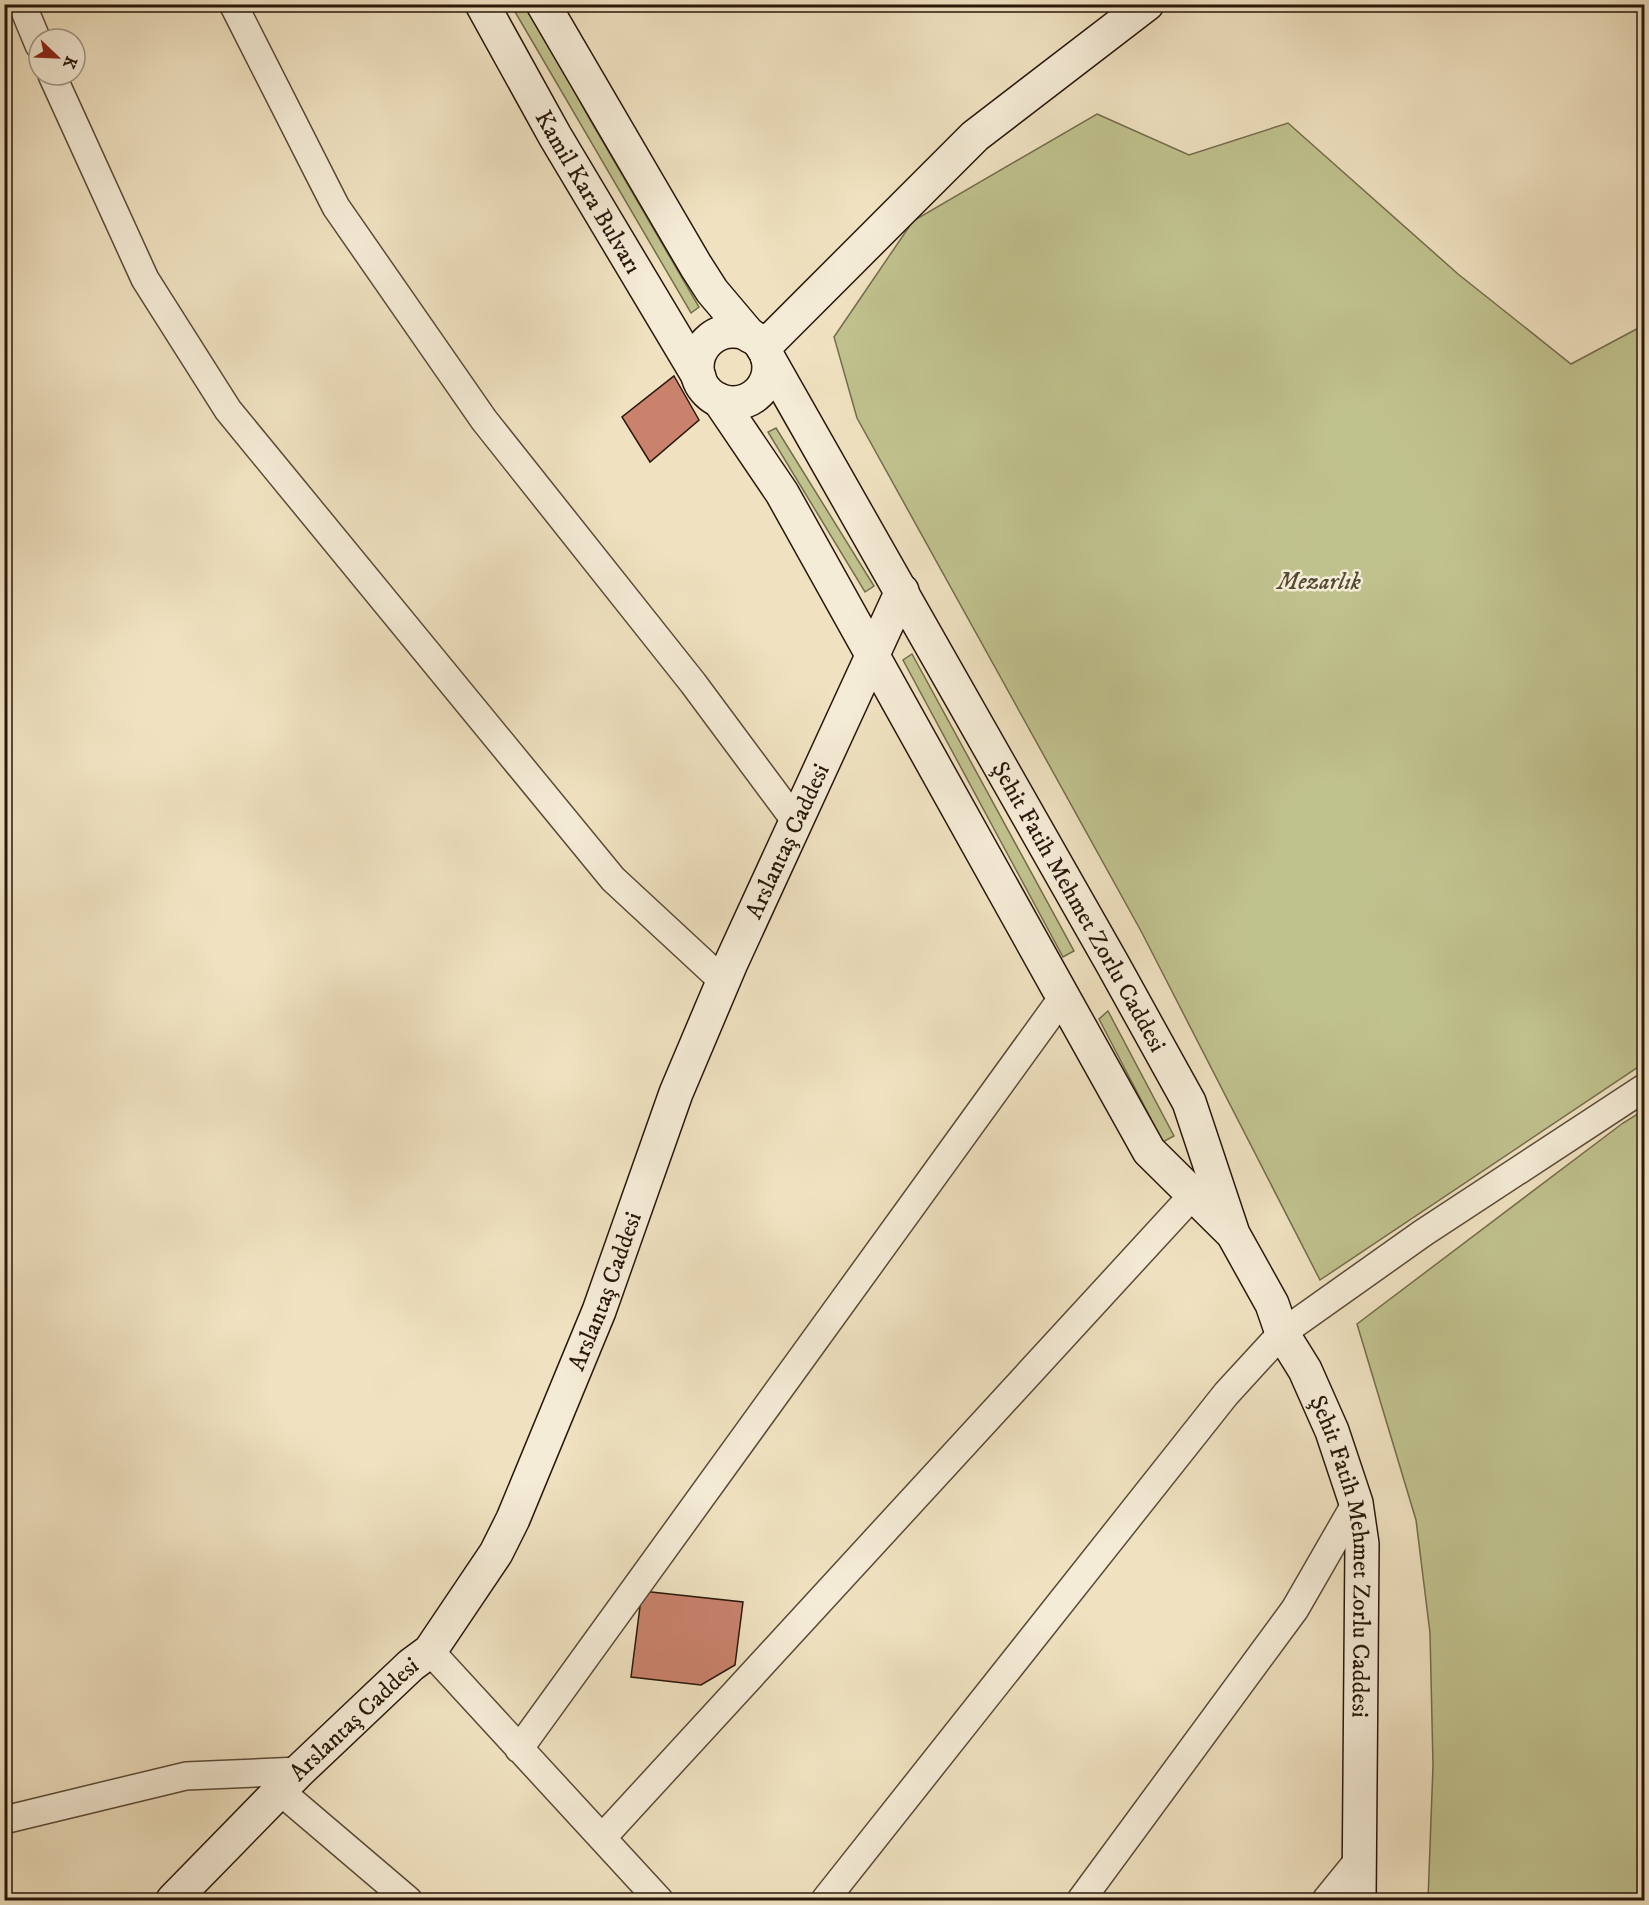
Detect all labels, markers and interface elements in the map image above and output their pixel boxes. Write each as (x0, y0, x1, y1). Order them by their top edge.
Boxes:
north arrow (27, 27, 87, 87)
text: K (58, 53, 81, 72)
street label: Kamil Kara Bulvarı (528, 105, 648, 279)
park label: Mezarlık (1275, 567, 1361, 597)
street label: Şehit Fatih Mehmet Zorlu Caddesi (985, 756, 1172, 1058)
street label: Arslantaş Caddesi (739, 759, 837, 924)
street label: Arslantaş Caddesi (562, 1208, 649, 1375)
street label: Şehit Fatih Mehmet Zorlu Caddesi (1302, 1391, 1376, 1718)
street label: Arslantaş Caddesi (283, 1651, 425, 1788)

